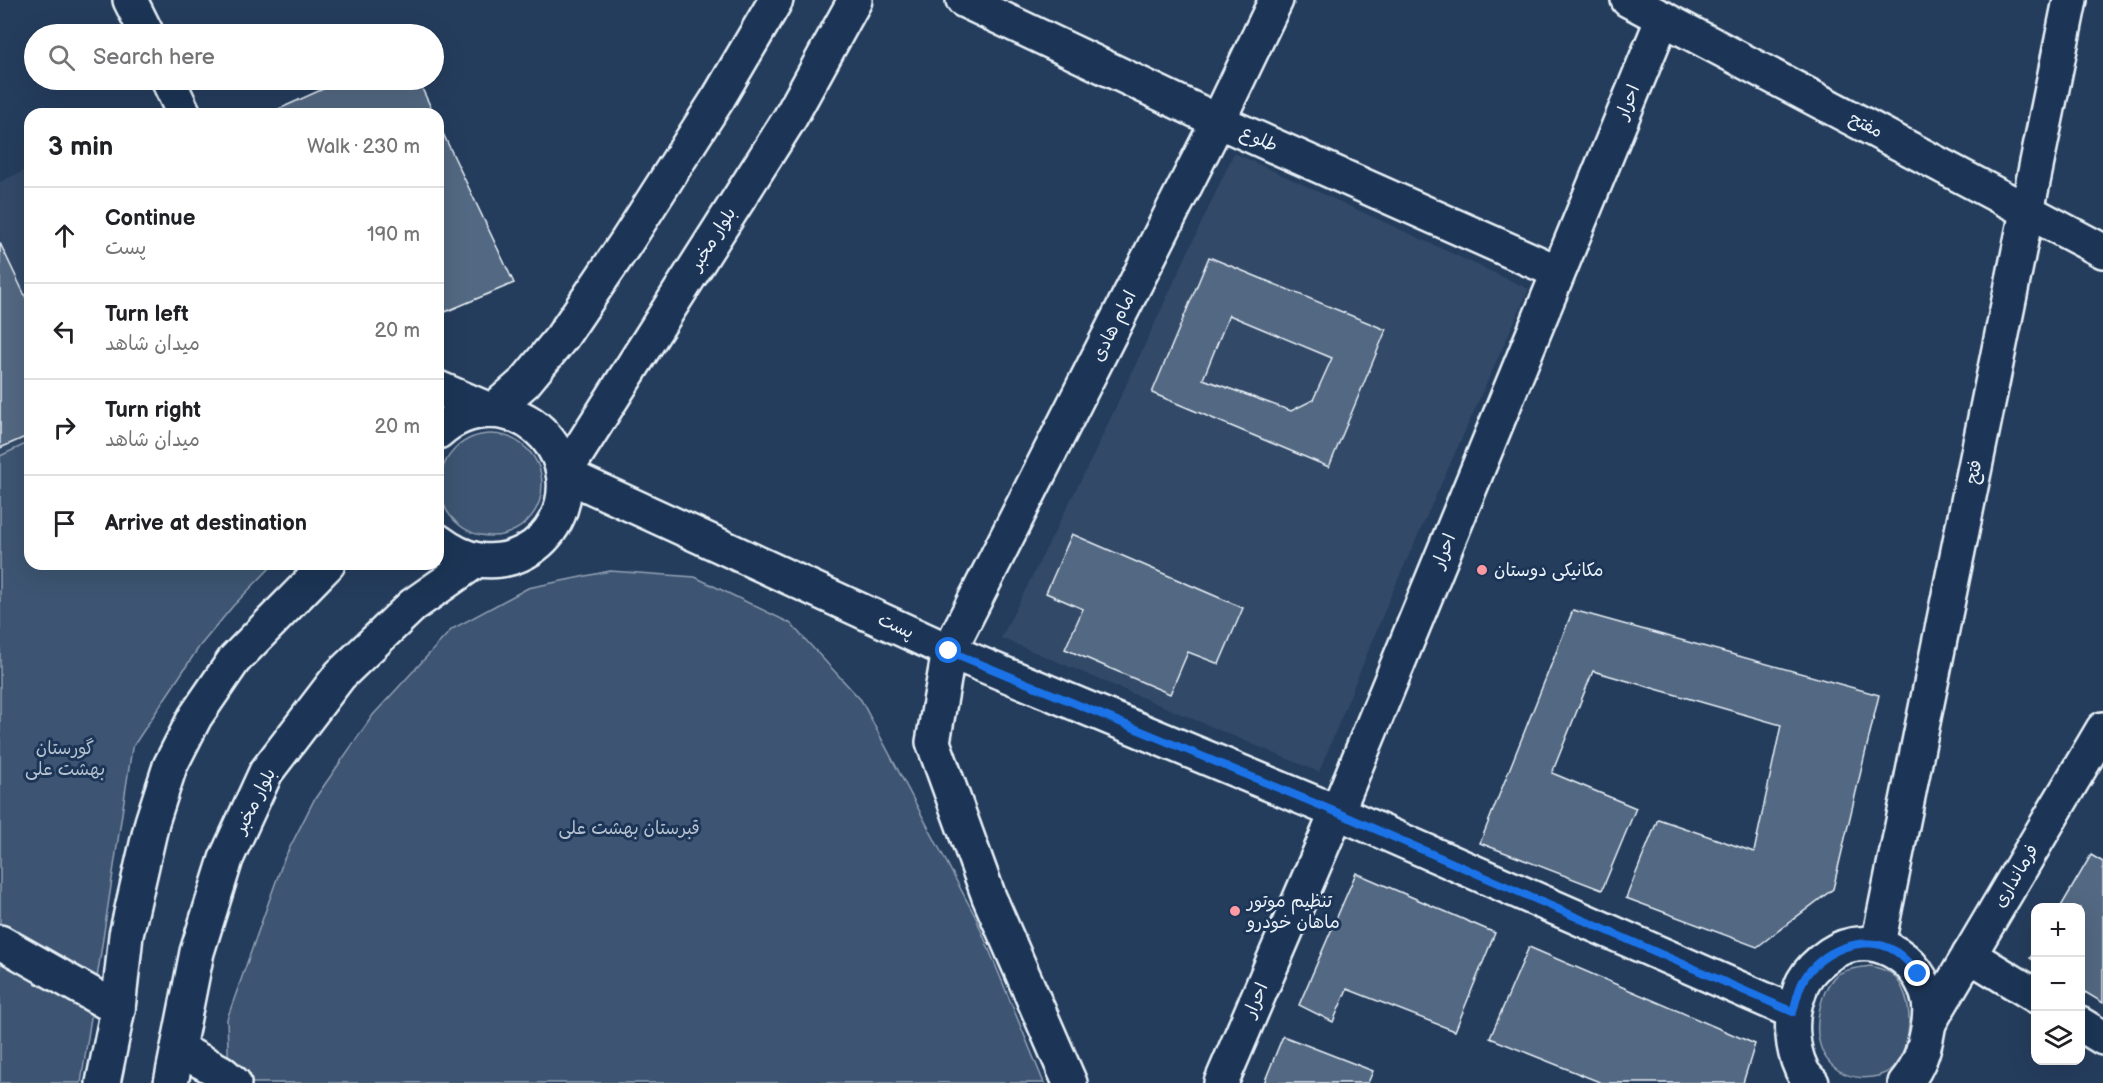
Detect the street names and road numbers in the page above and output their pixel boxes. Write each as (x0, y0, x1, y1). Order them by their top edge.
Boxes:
street label: احرار (1611, 82, 1644, 124)
street label: مفتح (1845, 108, 1886, 143)
street label: طلوع (1237, 122, 1281, 157)
street label: بلوار مخبر (684, 204, 741, 276)
street label: امام هادی (1087, 287, 1143, 366)
street label: فتح (1961, 458, 1988, 486)
street label: احرار (1427, 531, 1460, 573)
street label: پست (874, 609, 917, 644)
street label: بلوار مخبر (229, 765, 280, 839)
street label: فرمانداری (1989, 841, 2043, 911)
street label: احرار (1239, 980, 1273, 1022)

